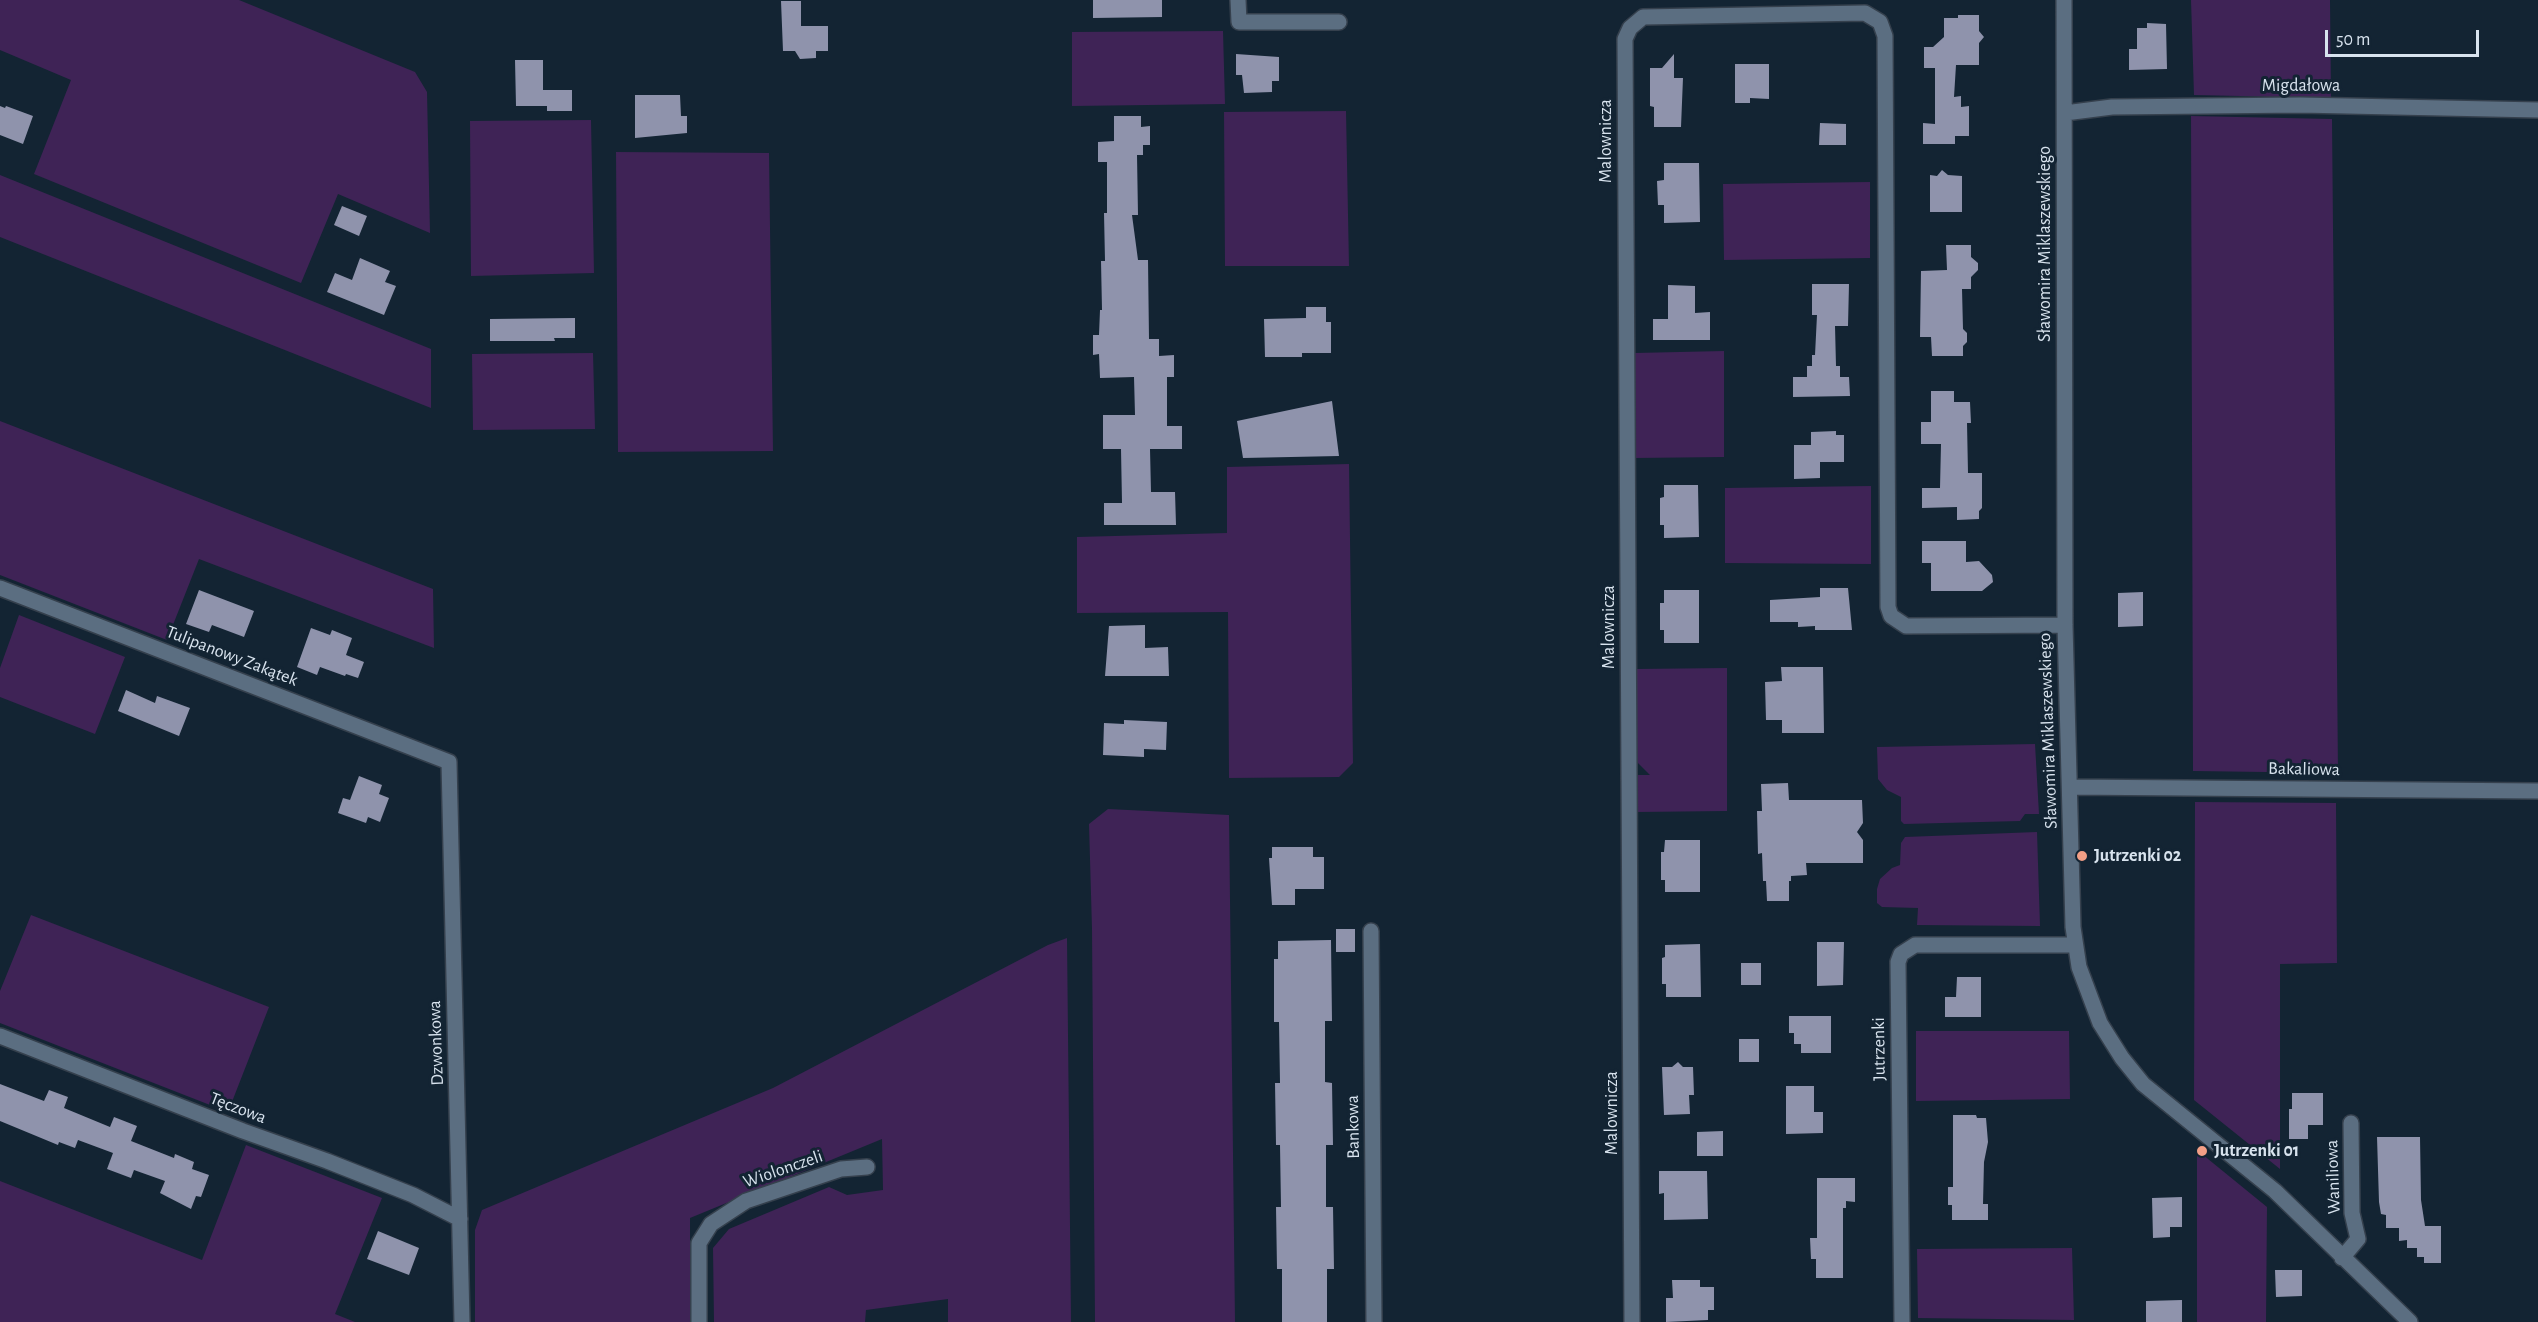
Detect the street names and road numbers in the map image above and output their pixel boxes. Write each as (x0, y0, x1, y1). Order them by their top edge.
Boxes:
street label: Migdałowa (2262, 75, 2340, 97)
street label: Malownicza (1595, 99, 1617, 183)
street label: Sławomira Miklaszewskiego (2034, 146, 2056, 342)
street label: Malownicza (1598, 585, 1620, 669)
street label: Tulipanowy Zakątek (163, 621, 301, 691)
street label: Sławomira Miklaszewskiego (2034, 633, 2062, 829)
street label: Bakaliowa (2268, 758, 2340, 780)
street label: Dzwonkowa (424, 1000, 448, 1086)
street label: Jutrzenki (1868, 1017, 1890, 1081)
street label: Malownicza (1601, 1071, 1623, 1155)
street label: Tęczowa (207, 1087, 269, 1129)
street label: Bankowa (1342, 1095, 1364, 1159)
street label: Waniliowa (2321, 1139, 2345, 1215)
street label: Wiolonczeli (740, 1145, 826, 1193)

